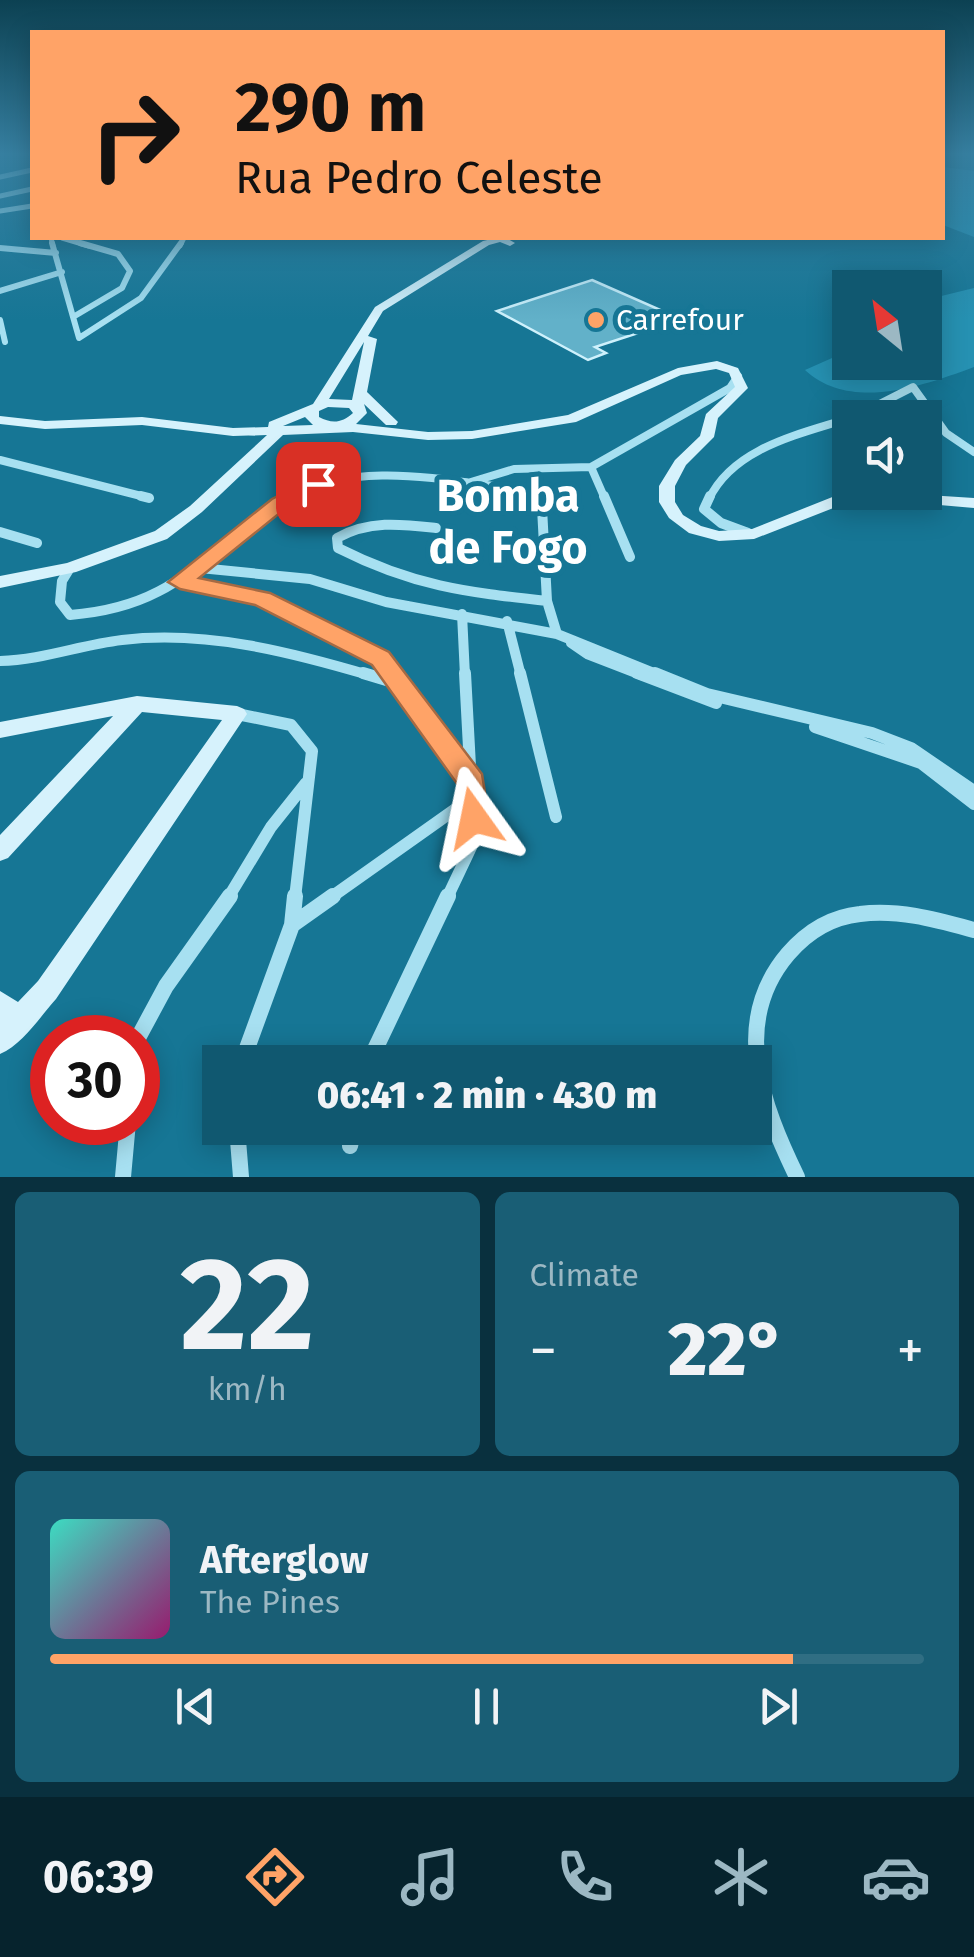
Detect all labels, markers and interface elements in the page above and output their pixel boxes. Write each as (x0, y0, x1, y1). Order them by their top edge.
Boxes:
text: 290 m (235, 66, 426, 150)
icon: right (70, 70, 200, 200)
text: Rua Pedro Celeste (235, 151, 603, 205)
north arrow (832, 270, 942, 380)
map controls (832, 270, 942, 510)
place label: Carrefour (616, 302, 744, 338)
marker: Carrefour (585, 309, 607, 331)
button: sound (832, 400, 942, 510)
pin (276, 442, 361, 527)
icon: arrive (291, 457, 346, 512)
district label: Bomba de Fogo (428, 469, 588, 575)
position arrow (422, 766, 526, 870)
speed limit sign: 30 (30, 1015, 160, 1145)
text: 06:41 · 2 min · 430 m (317, 1072, 657, 1118)
text: 22 (180, 1227, 314, 1383)
text: Climate (530, 1256, 639, 1294)
text: 22° (668, 1305, 786, 1395)
text: − (530, 1318, 557, 1384)
text: + (897, 1318, 924, 1384)
text: km/h (208, 1370, 287, 1408)
text: Afterglow (200, 1537, 368, 1583)
text: The Pines (200, 1583, 340, 1621)
icon: previous (168, 1679, 223, 1734)
icon: pause (459, 1679, 514, 1734)
icon: next (751, 1679, 806, 1734)
icon: directions (240, 1842, 310, 1912)
icon: music (395, 1842, 465, 1912)
icon: phone (550, 1842, 620, 1912)
icon: climate (706, 1842, 776, 1912)
icon: car (861, 1842, 931, 1912)
text: 06:39 (43, 1850, 154, 1904)

